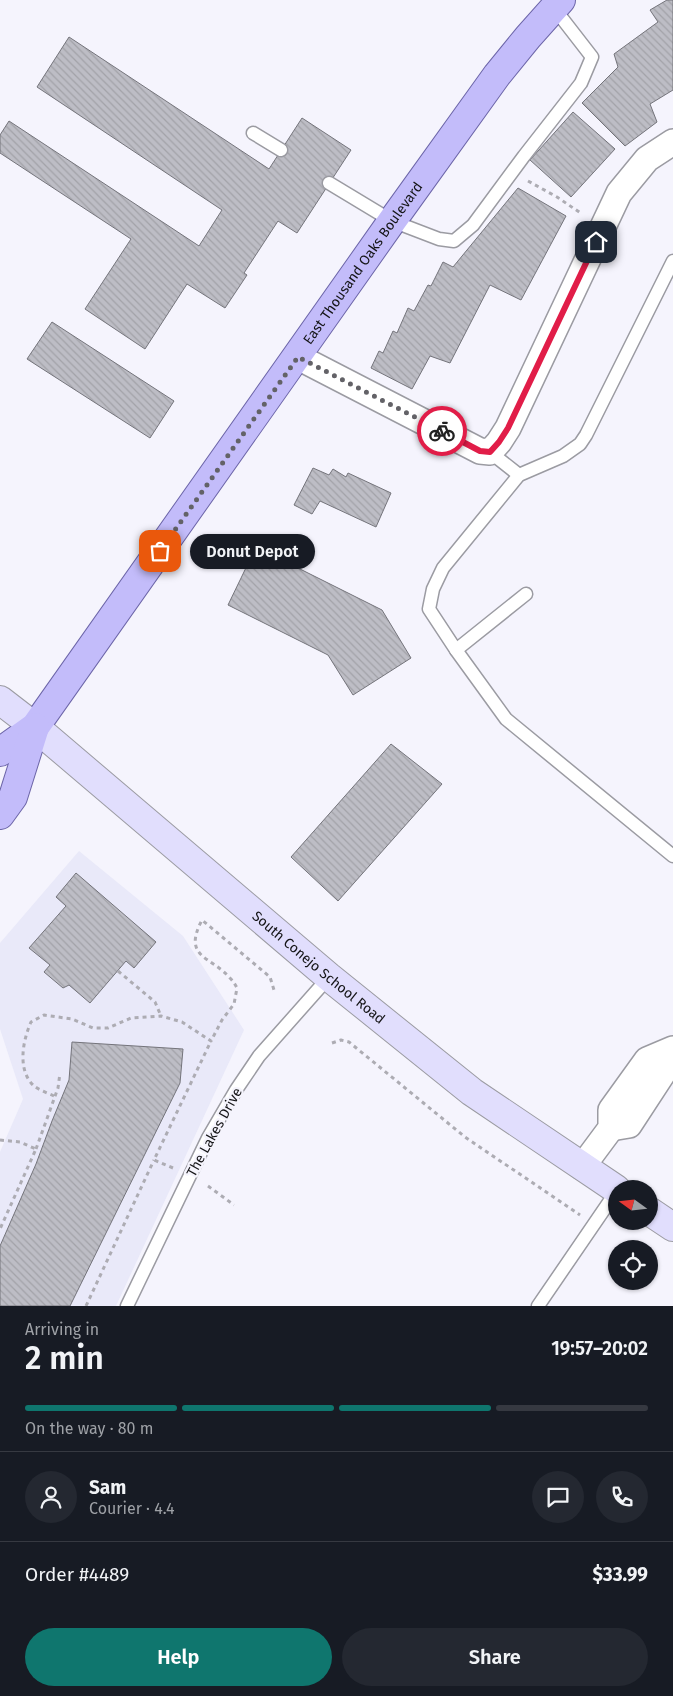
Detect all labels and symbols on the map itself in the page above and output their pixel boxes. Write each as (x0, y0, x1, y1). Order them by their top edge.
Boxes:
street label: East Thousand Oaks Boulevard (300, 179, 426, 348)
pin (575, 221, 617, 263)
courier (417, 406, 467, 456)
pin (139, 530, 181, 572)
callout: Donut Depot (190, 534, 315, 568)
street label: South Conejo School Road (249, 908, 388, 1028)
street label: The Lakes Drive (183, 1085, 246, 1180)
north arrow (608, 1180, 658, 1230)

